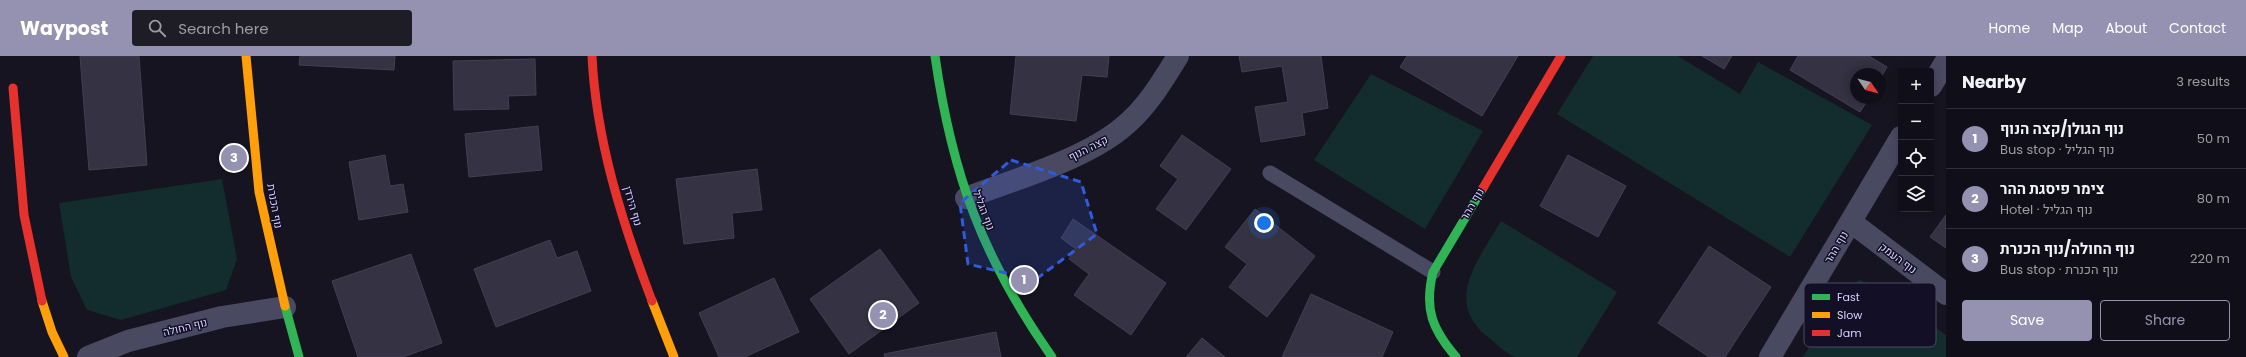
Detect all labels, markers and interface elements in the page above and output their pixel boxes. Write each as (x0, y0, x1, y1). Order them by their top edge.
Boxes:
search box (132, 10, 412, 46)
text: Waypost (20, 15, 108, 42)
icon: search (146, 17, 168, 39)
text: Search here (178, 18, 269, 39)
text: Home (1988, 18, 2030, 38)
text: Map (2052, 18, 2083, 38)
text: About (2105, 18, 2147, 38)
text: Contact (2169, 18, 2226, 38)
north arrow (1850, 68, 1886, 104)
map controls (1898, 68, 1934, 212)
button: + (1898, 68, 1934, 104)
text: Nearby (1962, 70, 2026, 94)
text: 3 results (2176, 72, 2230, 91)
button: − (1898, 104, 1934, 140)
text: נוף הגולן/קצה הנוף (2000, 118, 2124, 139)
text: 1 (1973, 129, 1977, 148)
text: 50 m (2197, 129, 2230, 148)
street label: קצה הנוף (1065, 131, 1111, 165)
button: locate (1898, 140, 1934, 176)
text: Bus stop · נוף הגליל (2000, 140, 2115, 159)
pin: 3 (221, 143, 247, 173)
button: layers (1898, 176, 1934, 212)
text: צימר פיסגת ההר (2000, 178, 2105, 199)
street label: נוף הכנרת (263, 182, 287, 230)
street label: נוף הירדן (620, 184, 646, 228)
street label: נוף ההר (1456, 185, 1488, 223)
street label: נוף הגליל (969, 188, 999, 232)
text: 2 (1971, 189, 1979, 208)
text: 80 m (2197, 189, 2230, 208)
text: Hotel · נוף הגליל (2000, 200, 2093, 219)
your location (1254, 213, 1274, 233)
street label: נוף ההר (1820, 228, 1852, 266)
text: נוף החולה/נוף הכנרת (2000, 238, 2135, 259)
street label: נוף העמק (1876, 239, 1920, 277)
text: 3 (1971, 249, 1979, 268)
text: 220 m (2190, 249, 2230, 268)
text: Bus stop · נוף הכנרת (2000, 260, 2118, 279)
pin: 1 (1011, 265, 1037, 295)
legend (1804, 283, 1936, 347)
text: Fast (1837, 289, 1860, 305)
pin: 2 (870, 300, 896, 330)
button: Save (1962, 300, 2092, 341)
button: Share (2100, 300, 2230, 341)
text: Slow (1837, 307, 1862, 323)
street label: נוף החולה (161, 314, 209, 340)
text: Jam (1837, 325, 1862, 341)

